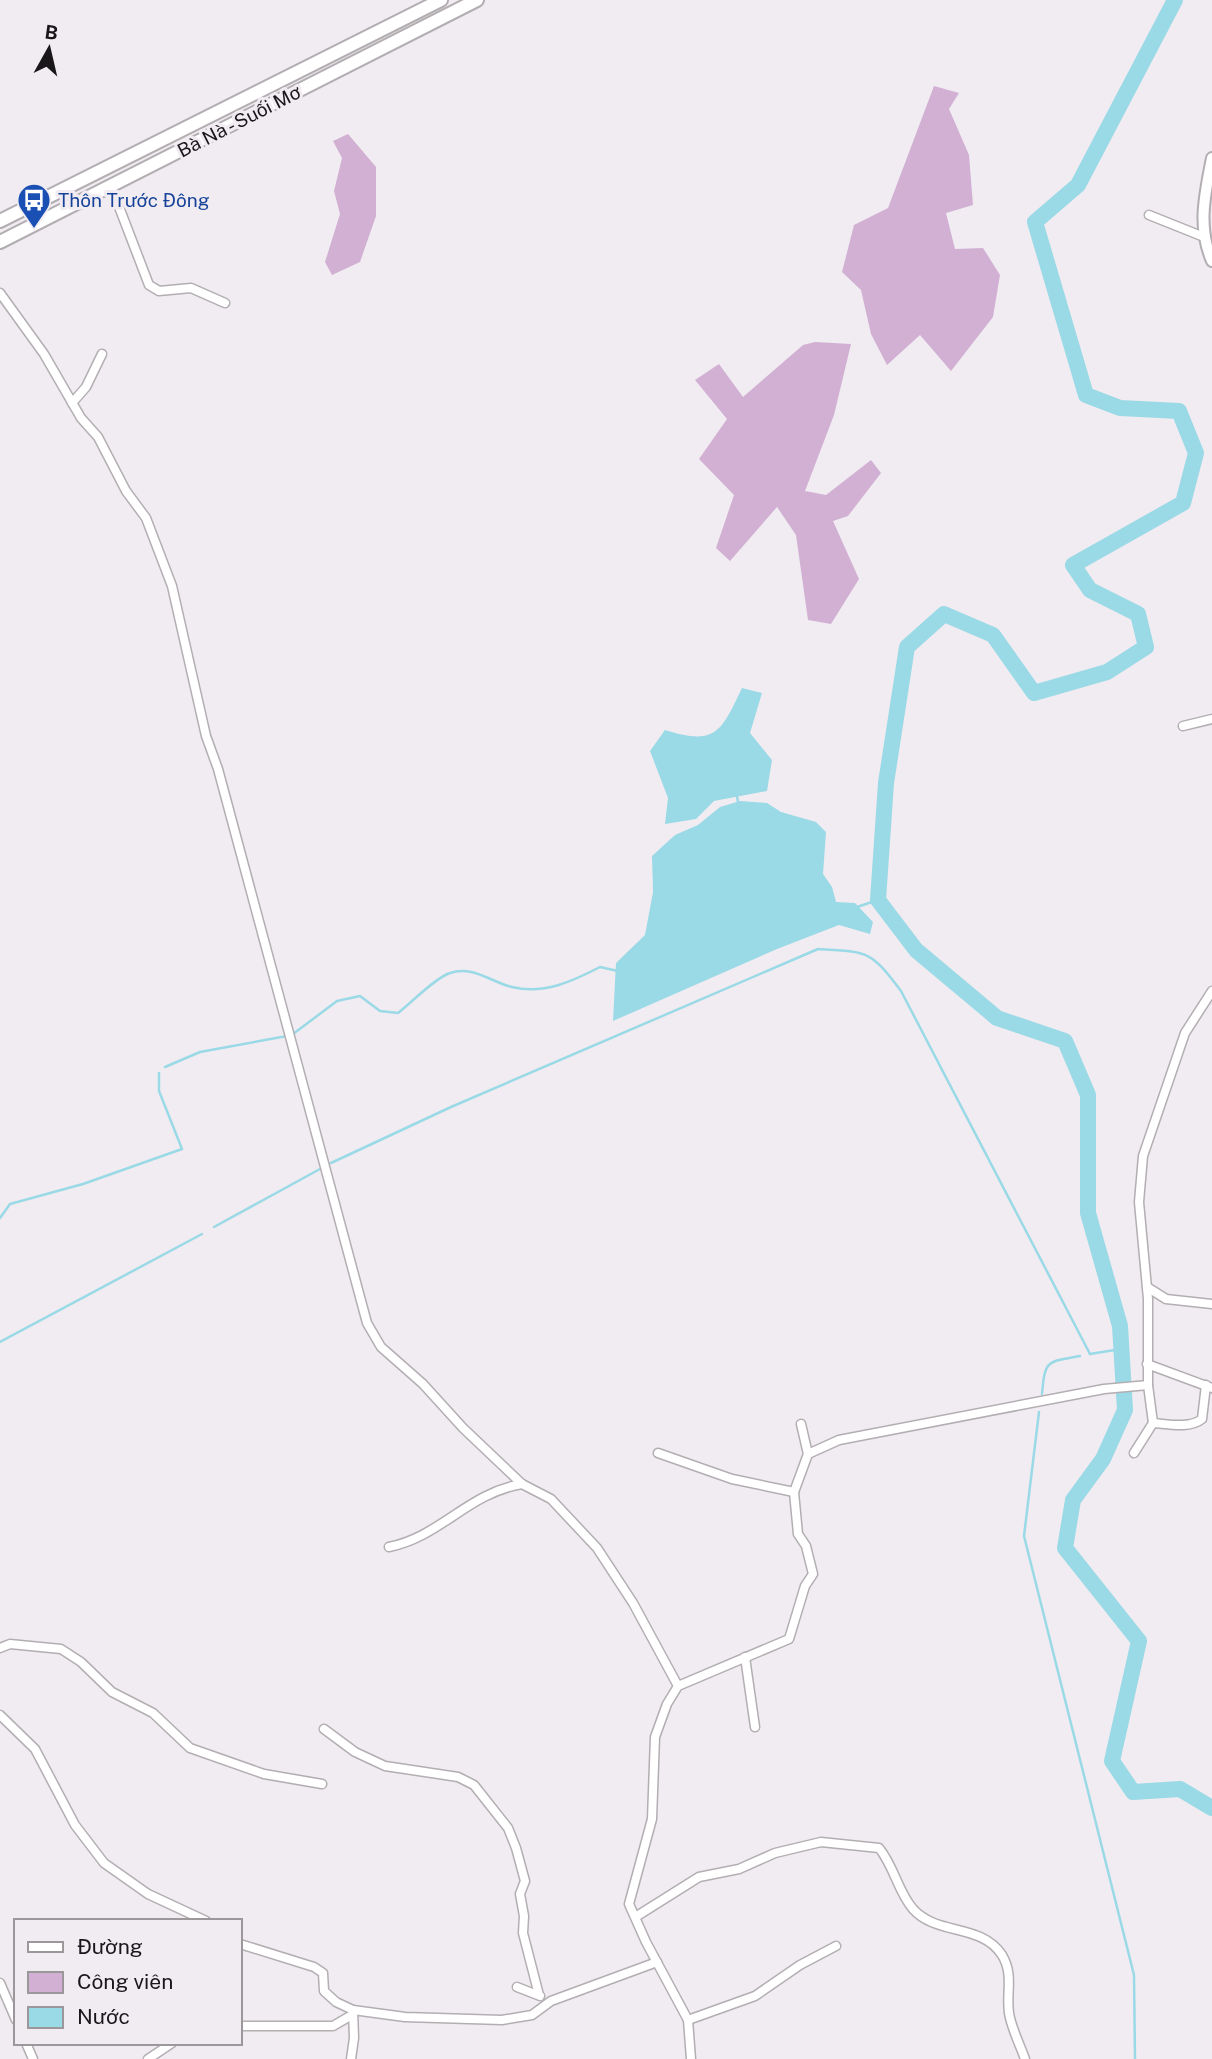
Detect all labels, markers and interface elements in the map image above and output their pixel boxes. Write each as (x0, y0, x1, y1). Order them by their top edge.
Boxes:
north arrow (14, 14, 84, 84)
text: B (43, 20, 59, 44)
street label: Bà Nà - Suối Mơ (174, 80, 305, 162)
bus stop icon: Thôn Trước Đông (15, 181, 53, 230)
place label: Thôn Trước Đông (58, 189, 210, 211)
legend (14, 1919, 242, 2045)
text: Đường (77, 1934, 143, 1959)
text: Công viên (77, 1969, 173, 1994)
text: Nước (77, 2004, 130, 2029)

